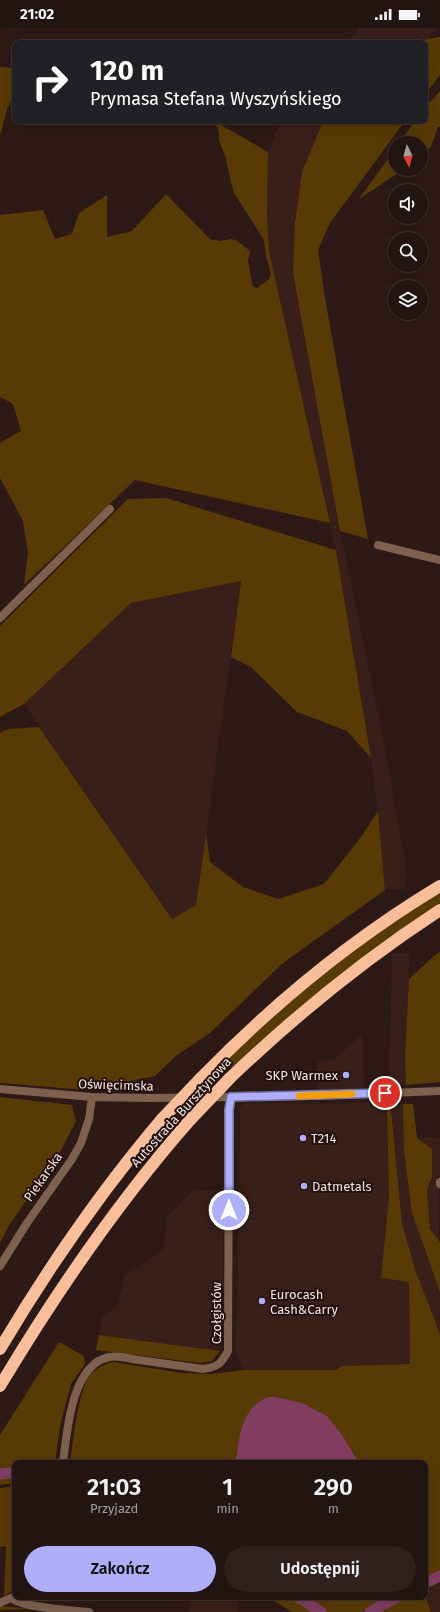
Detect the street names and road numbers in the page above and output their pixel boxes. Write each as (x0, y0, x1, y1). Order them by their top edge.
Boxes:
street label: Autostrada Bursztynowa (128, 1054, 234, 1170)
street label: Oświęcimska (78, 1076, 154, 1094)
street label: Piekarska (21, 1150, 65, 1204)
street label: Czołgistów (209, 1281, 224, 1344)

